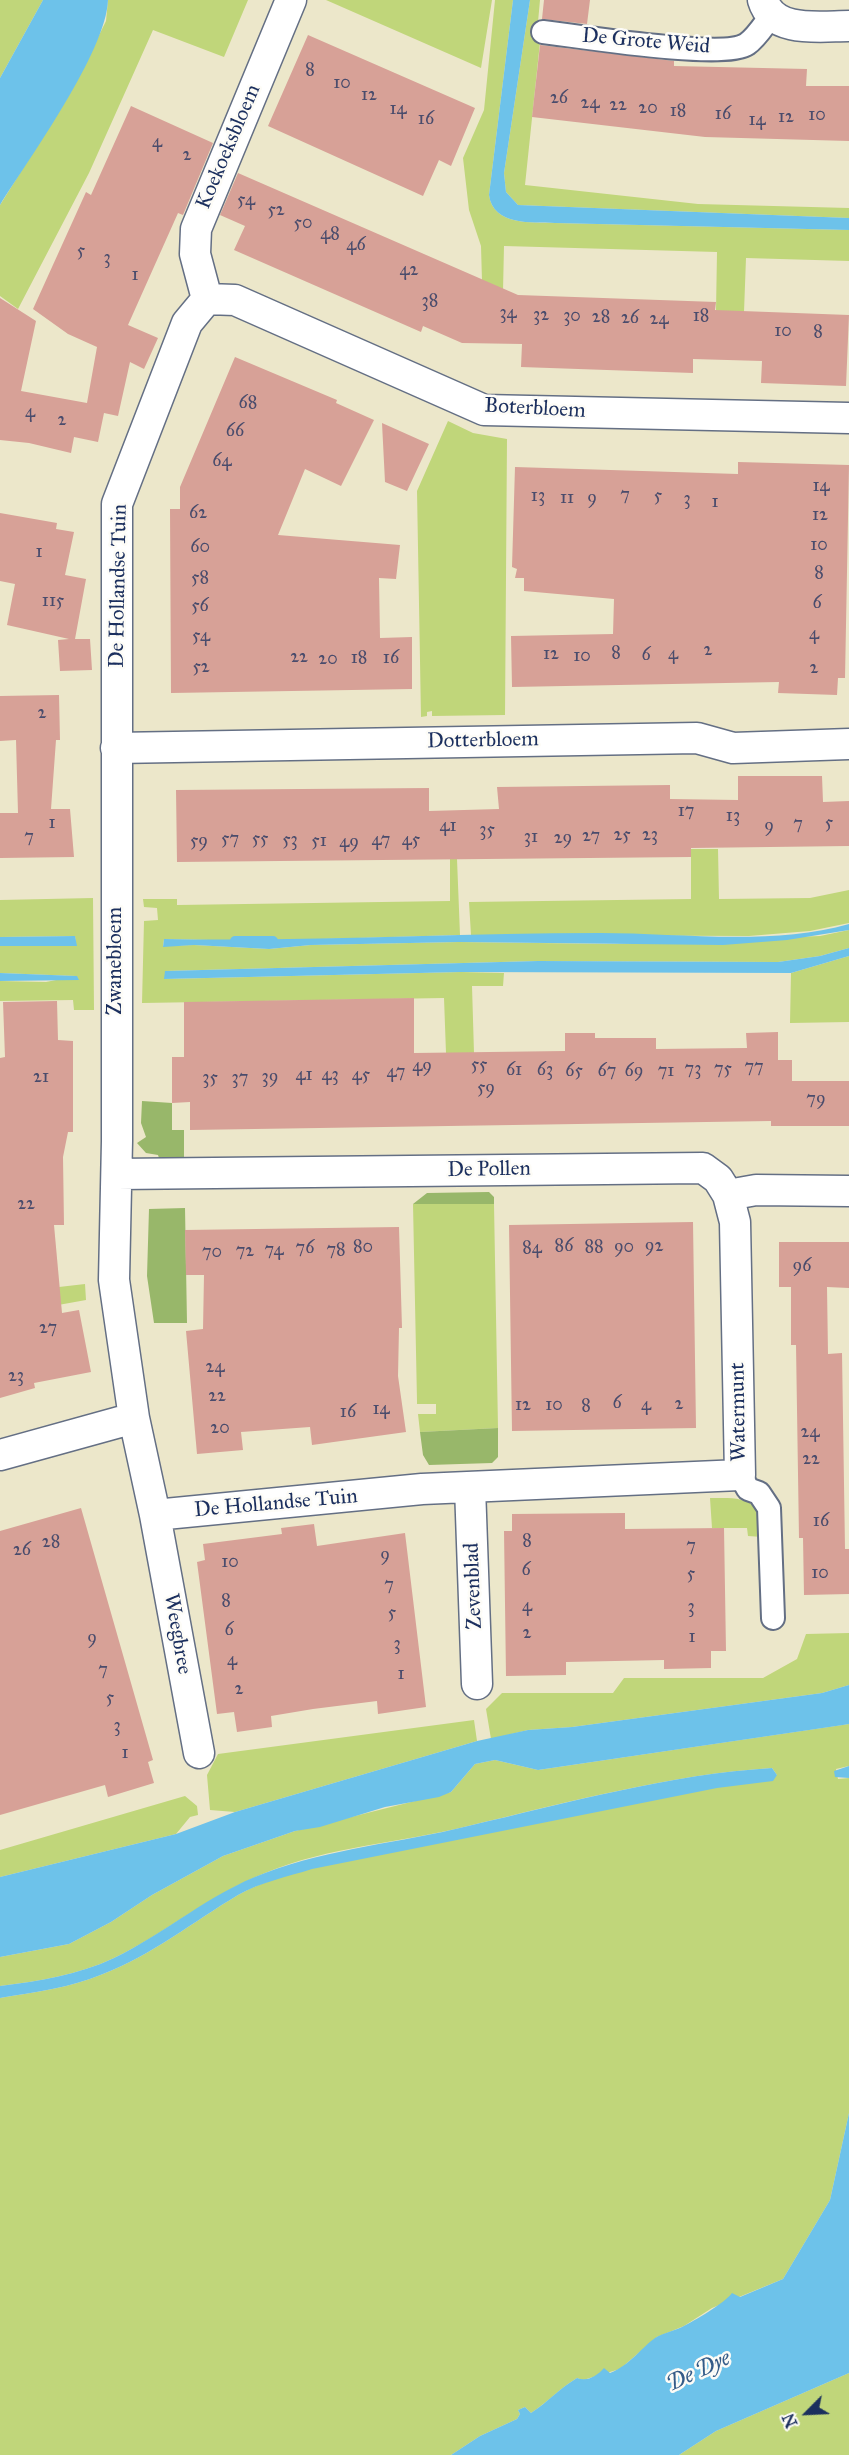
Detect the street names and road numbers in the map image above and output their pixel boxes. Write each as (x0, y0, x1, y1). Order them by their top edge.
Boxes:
street label: De Grote Weid (581, 24, 711, 60)
street label: Koekoeksbloem (191, 81, 267, 213)
street label: Boterbloem (484, 394, 586, 424)
street label: De Hollandse Tuin (105, 504, 133, 668)
street label: Dotterbloem (427, 727, 539, 755)
street label: Zwanebloem (103, 907, 129, 1015)
street label: De Pollen (447, 1157, 531, 1183)
street label: Watermunt (726, 1362, 752, 1462)
street label: De Hollandse Tuin (193, 1484, 359, 1524)
street label: Zevenblad (460, 1542, 488, 1630)
street label: Weegbree (157, 1592, 197, 1676)

